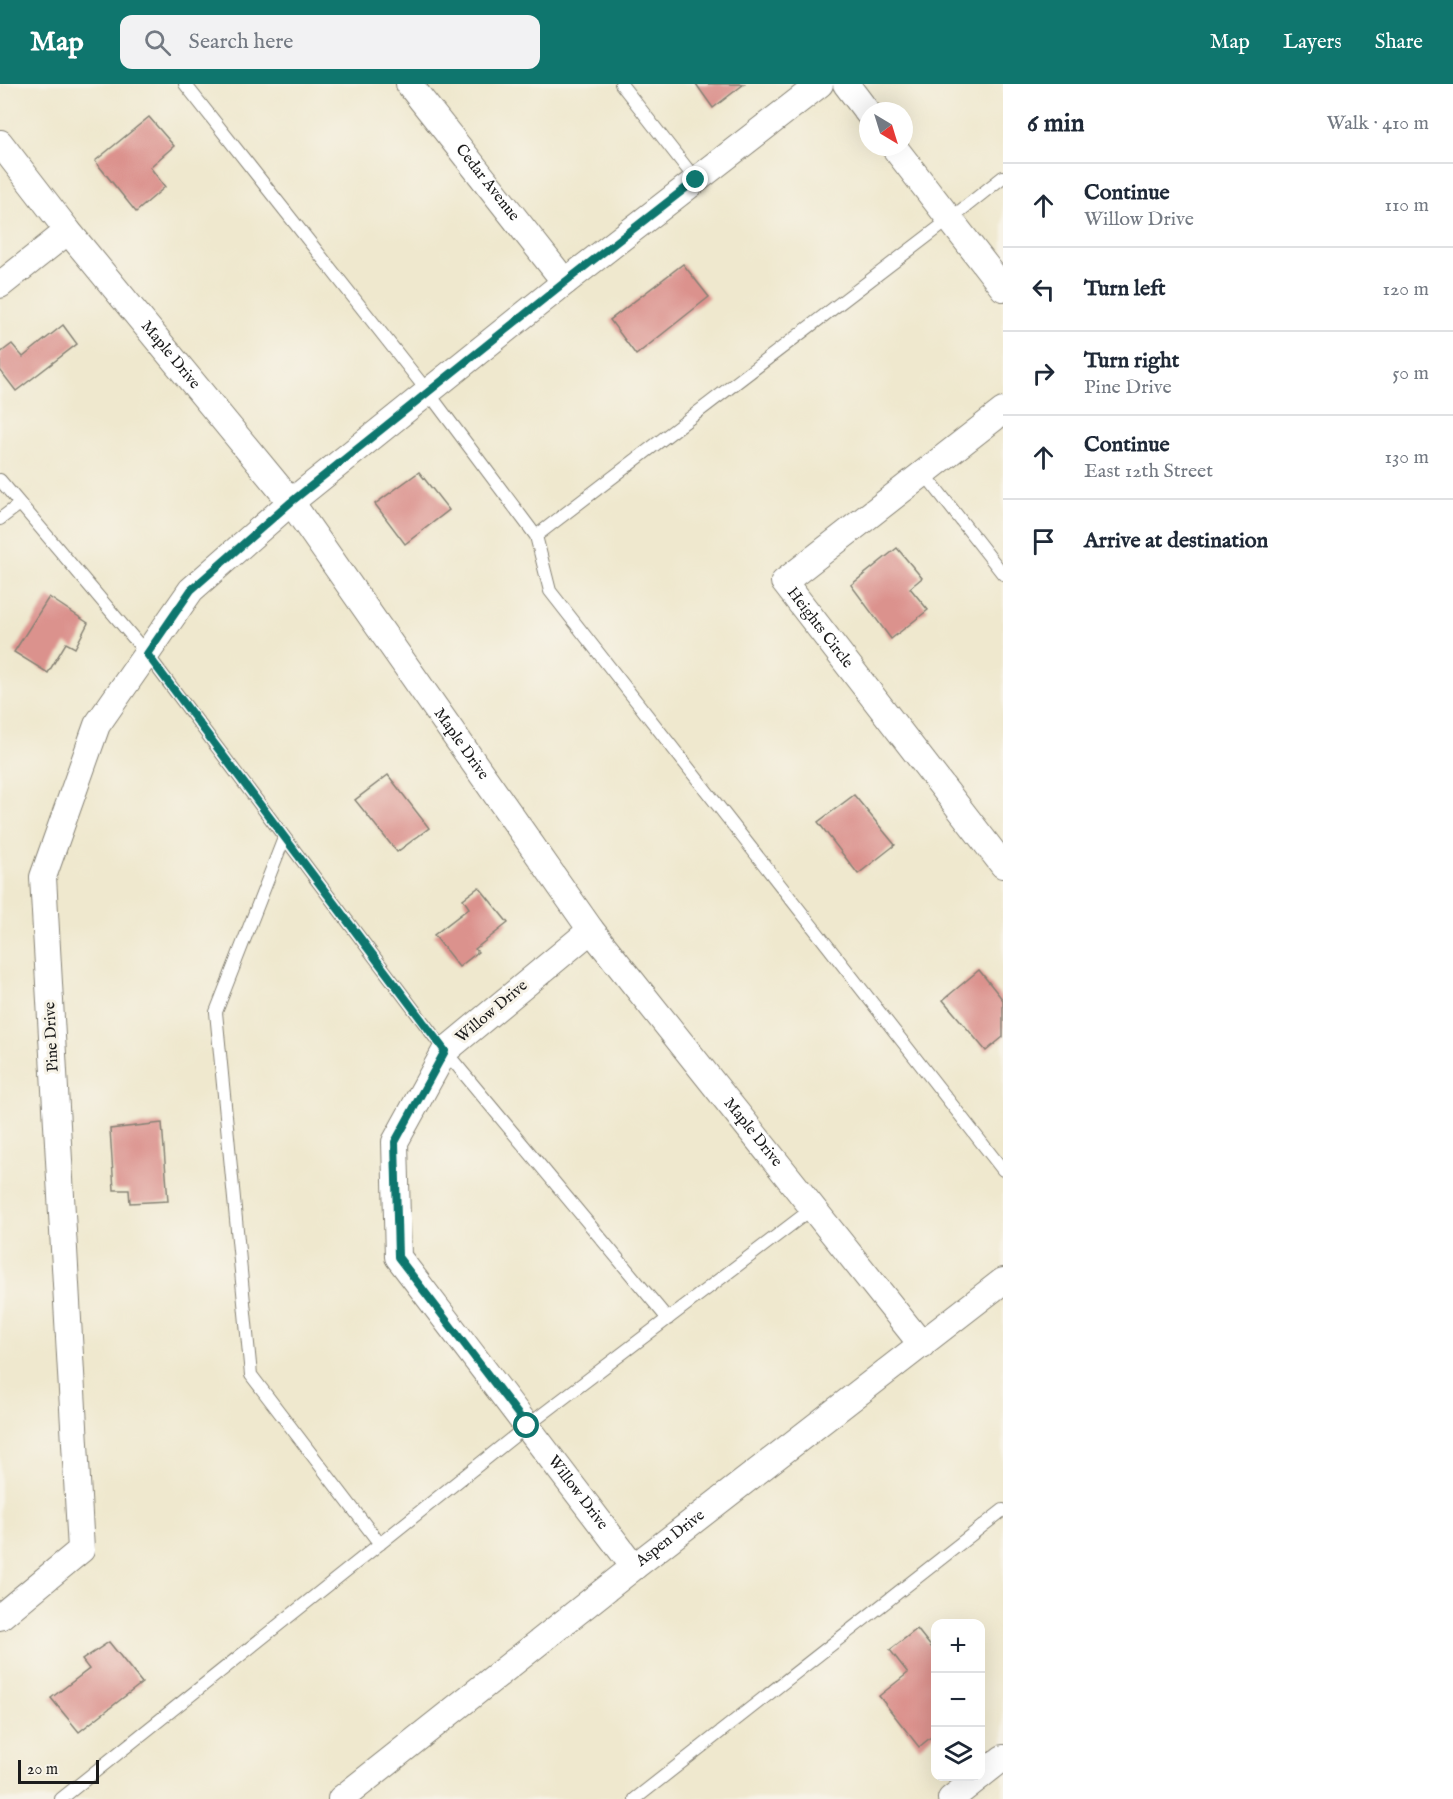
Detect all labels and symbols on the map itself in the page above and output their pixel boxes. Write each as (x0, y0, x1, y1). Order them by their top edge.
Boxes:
north arrow (859, 102, 913, 156)
street label: Cedar Avenue (450, 140, 523, 226)
route end (682, 166, 708, 192)
street label: Maple Drive (136, 317, 204, 394)
street label: Heights Circle (782, 584, 857, 672)
street label: Maple Drive (429, 705, 493, 784)
street label: Willow Drive (452, 976, 532, 1048)
street label: Pine Drive (40, 1001, 64, 1073)
street label: Maple Drive (719, 1094, 786, 1171)
route start (513, 1412, 539, 1438)
street label: Willow Drive (543, 1452, 612, 1534)
street label: Aspen Drive (631, 1506, 709, 1572)
scale bar (18, 1757, 99, 1784)

